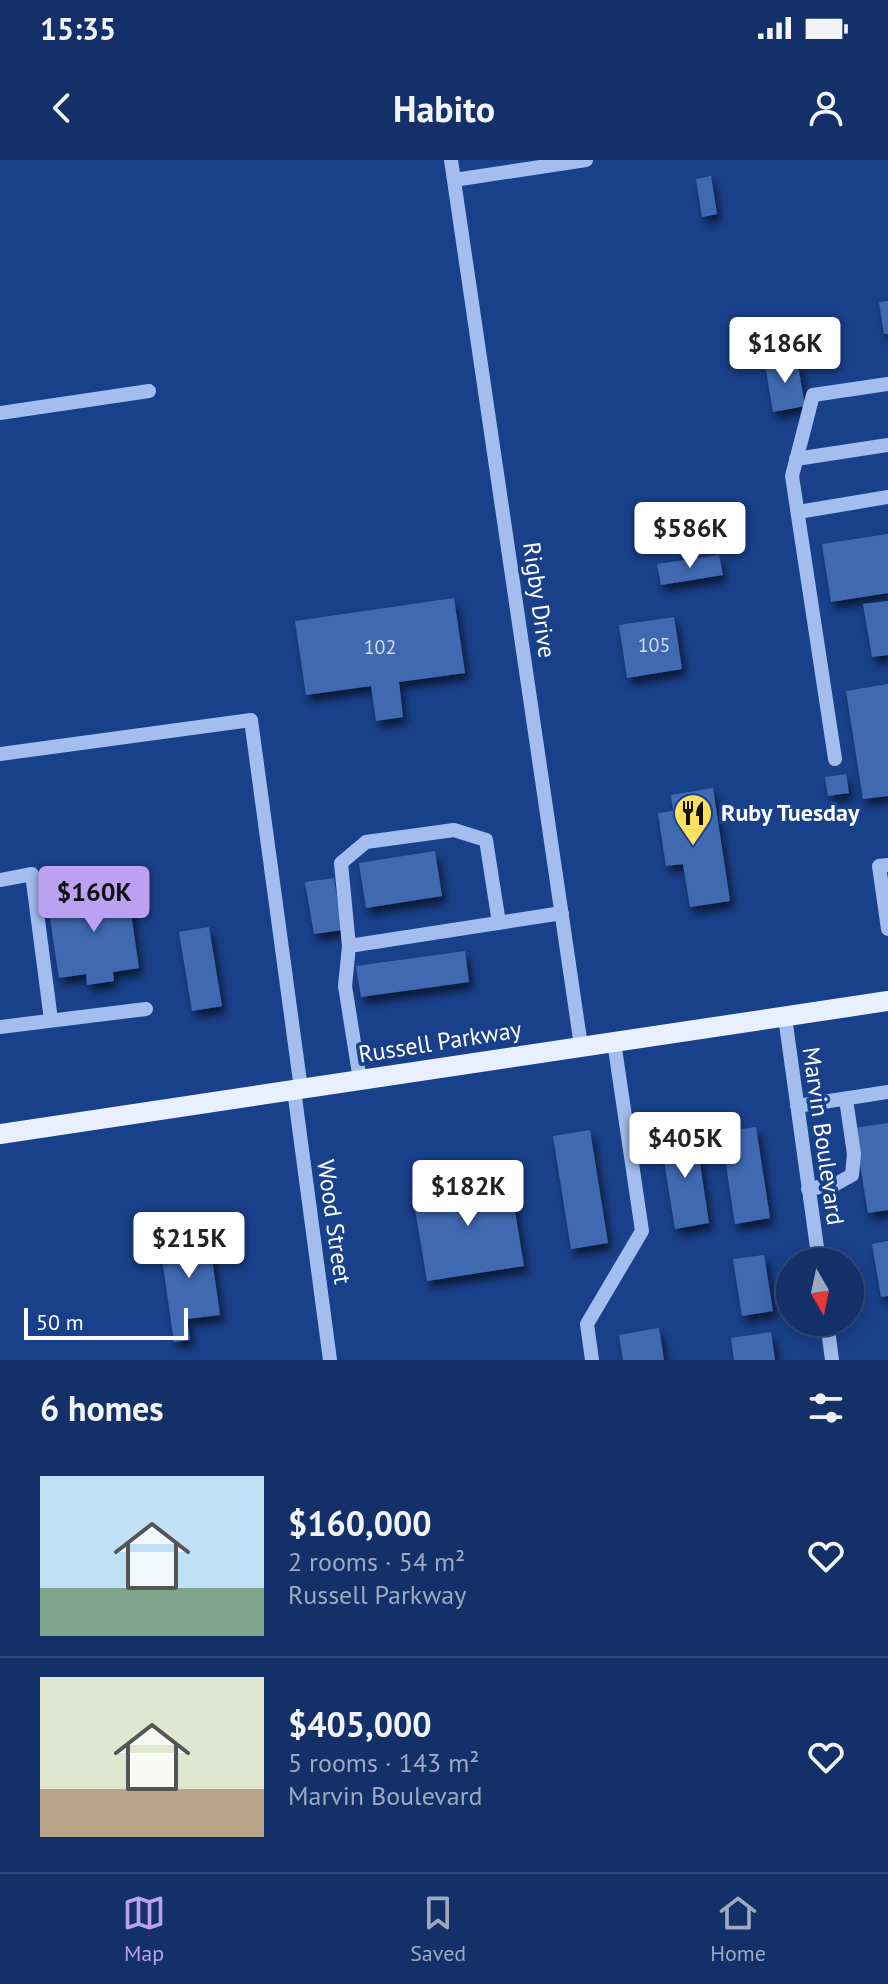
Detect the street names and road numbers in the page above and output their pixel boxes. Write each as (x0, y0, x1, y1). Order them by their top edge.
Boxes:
street label: Rigby Drive (516, 540, 563, 660)
street label: Russell Parkway (356, 1013, 524, 1070)
street label: Marvin Boulevard (796, 1045, 851, 1227)
street label: Wood Street (310, 1158, 359, 1286)

